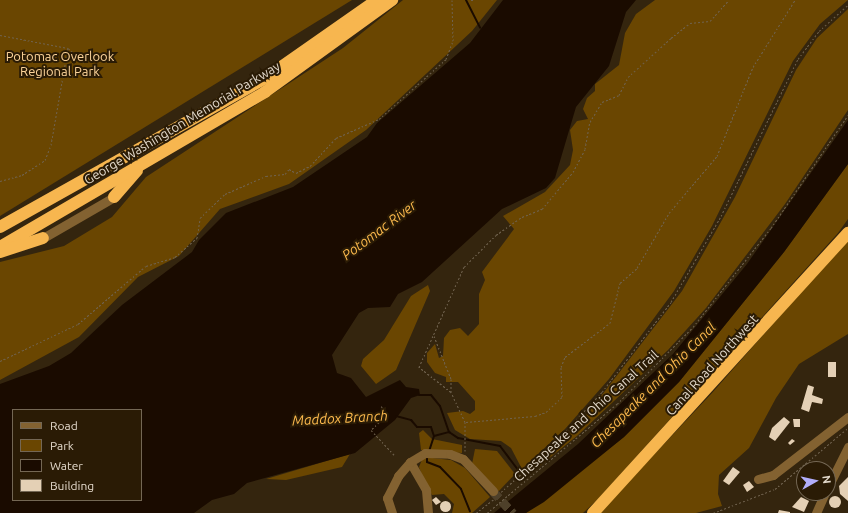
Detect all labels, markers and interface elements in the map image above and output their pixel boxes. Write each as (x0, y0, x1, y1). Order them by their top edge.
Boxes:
park label: Potomac Overlook Regional Park (6, 49, 114, 80)
street label: George Washington Memorial Parkway (81, 58, 283, 188)
water label: Potomac River (338, 197, 420, 263)
street label: Canal Road Northwest (663, 311, 761, 419)
water label: Chesapeake and Ohio Canal (587, 319, 719, 451)
street label: Chesapeake and Ohio Canal Trail (511, 347, 661, 485)
water label: Maddox Branch (292, 407, 388, 429)
legend (12, 409, 142, 501)
text: Road (50, 419, 78, 432)
text: Park (50, 439, 74, 452)
text: Water (50, 459, 83, 472)
north arrow (796, 461, 836, 501)
text: N (820, 475, 833, 484)
text: Building (50, 479, 94, 492)

